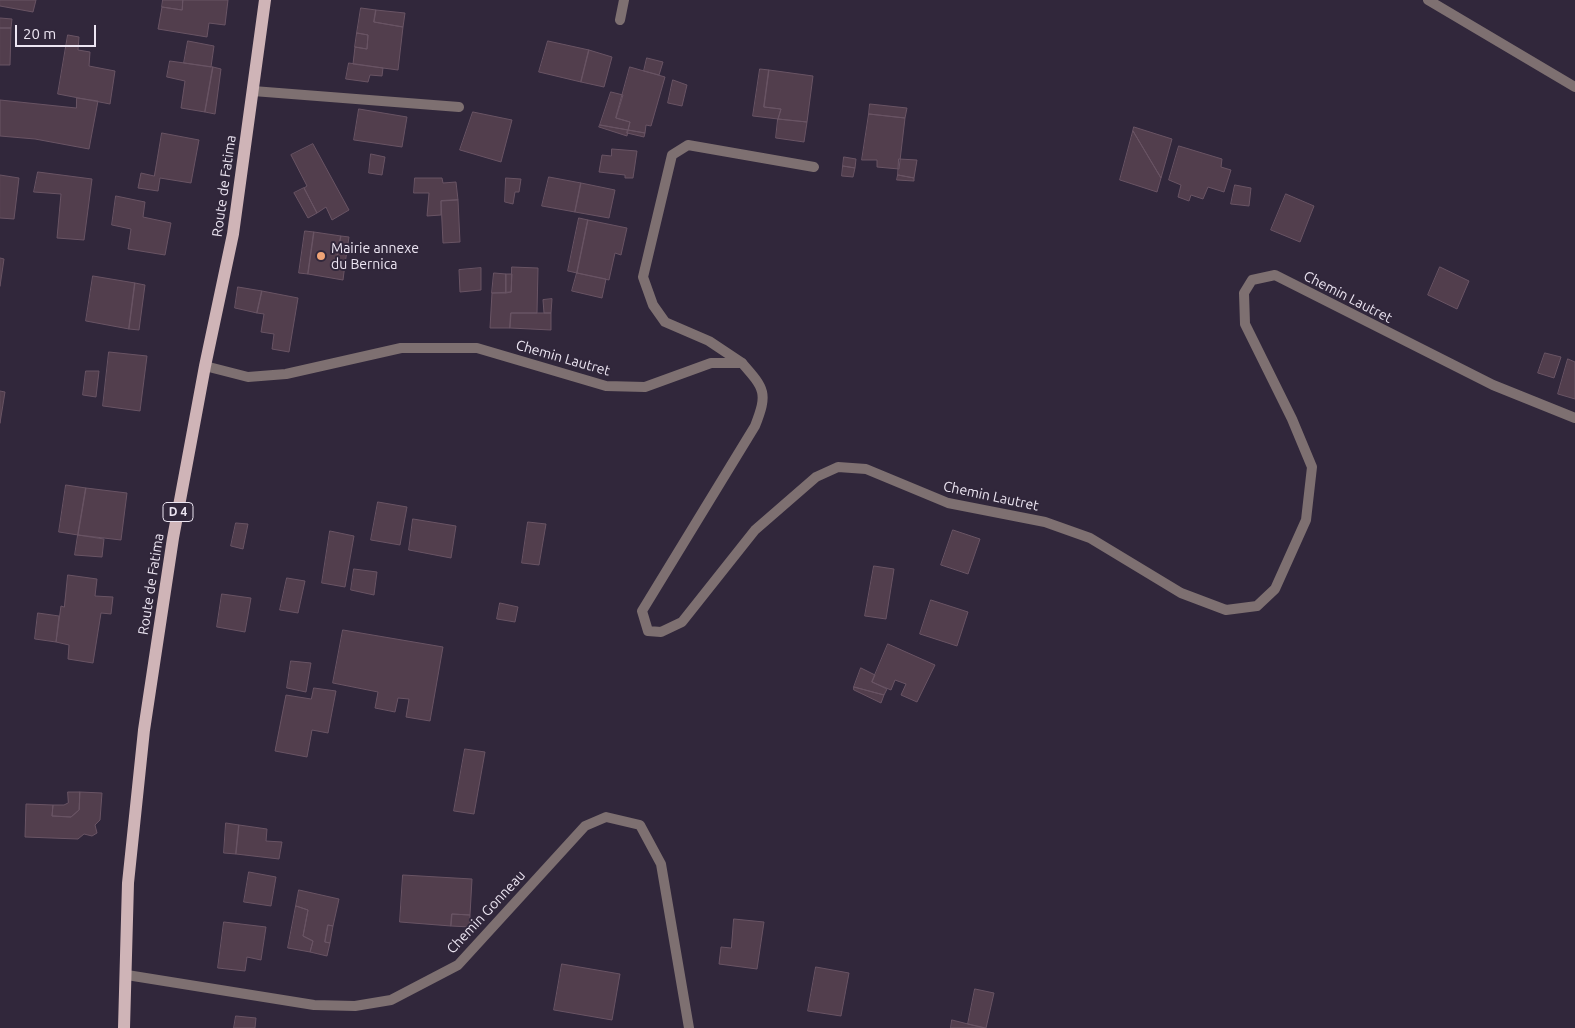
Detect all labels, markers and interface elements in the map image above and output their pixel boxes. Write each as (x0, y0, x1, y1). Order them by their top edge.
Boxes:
scale bar (18, 15, 99, 47)
text: 20 m (23, 25, 56, 42)
street label: Route de Fatima (209, 134, 239, 238)
place label: Mairie annexe du Bernica (331, 240, 419, 272)
marker: Mairie annexe du Bernica (315, 250, 327, 262)
street label: Chemin Lautret (1301, 267, 1395, 327)
street label: Chemin Lautret (514, 337, 612, 379)
street label: Chemin Lautret (942, 478, 1040, 514)
road number: D 4 (163, 502, 193, 522)
street label: Route de Fatima (135, 532, 167, 636)
street label: Chemin Gonneau (443, 867, 529, 957)

